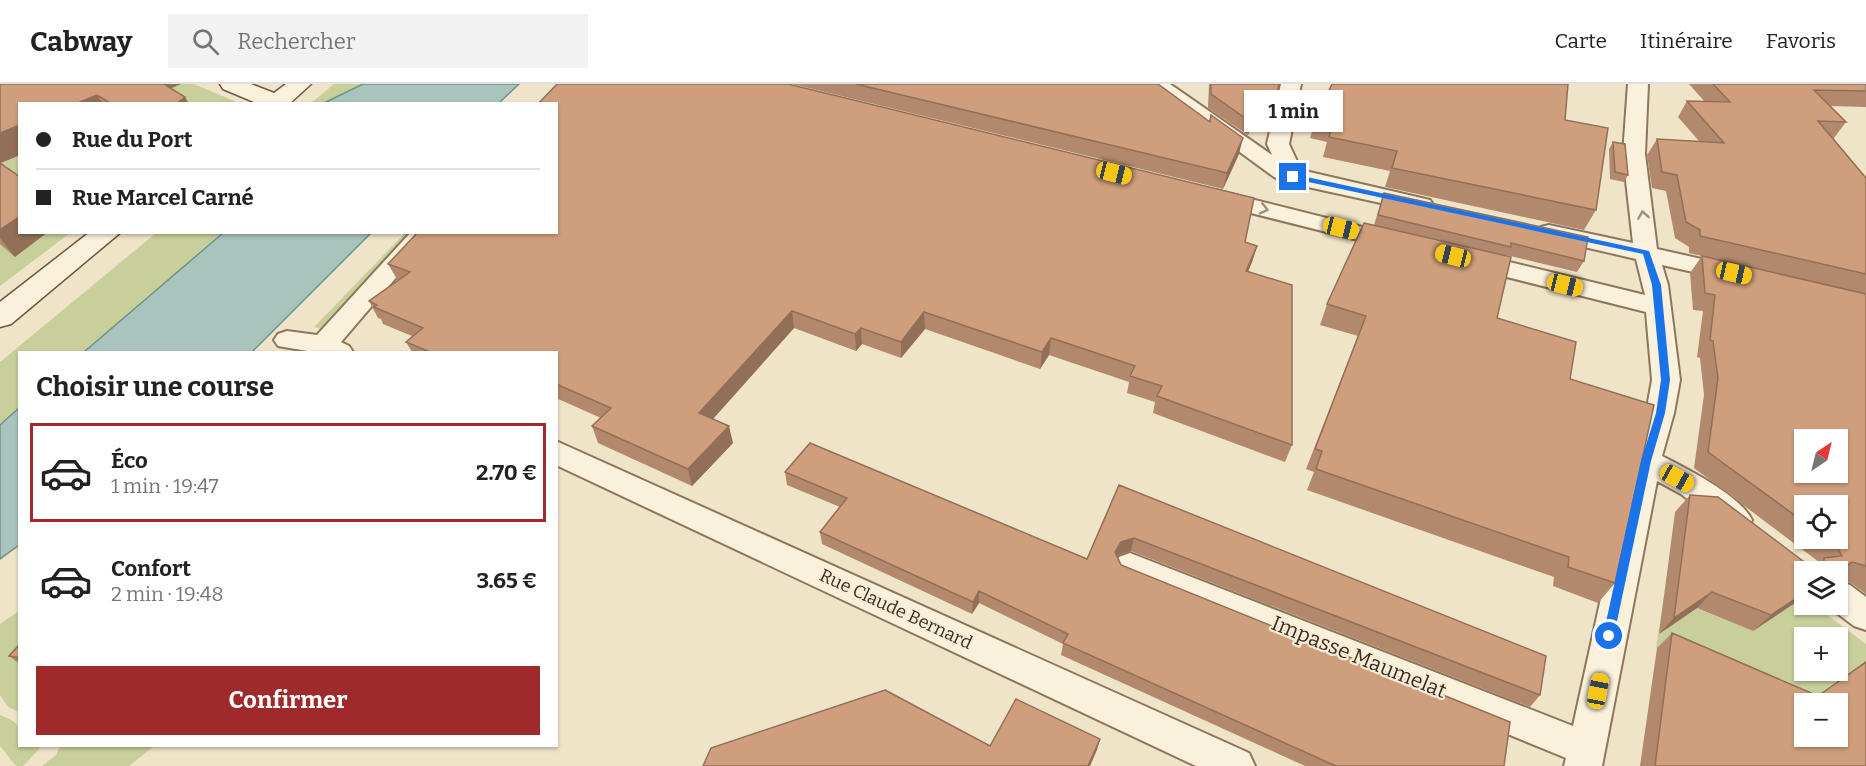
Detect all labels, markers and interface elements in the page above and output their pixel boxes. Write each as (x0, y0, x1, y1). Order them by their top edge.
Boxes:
search box (168, 14, 588, 68)
text: Cabway (30, 25, 132, 58)
icon: search (189, 25, 222, 58)
text: Rechercher (237, 28, 355, 55)
text: Carte (1554, 28, 1607, 54)
text: Itinéraire (1640, 28, 1733, 54)
text: Favoris (1766, 28, 1836, 54)
callout: 1 min (1244, 90, 1342, 132)
text: 1 min (1268, 99, 1319, 123)
text: Rue du Port (72, 126, 192, 153)
car (1094, 160, 1134, 186)
route end (1279, 163, 1306, 190)
text: Rue Marcel Carné (72, 184, 254, 211)
one-way arrow (1259, 202, 1269, 215)
one-way arrow (1637, 210, 1649, 220)
car (1321, 215, 1361, 241)
car (1433, 243, 1473, 269)
car (1714, 260, 1754, 286)
car (1545, 272, 1585, 298)
text: Choisir une course (36, 371, 274, 403)
north arrow (1794, 429, 1848, 483)
map controls (1794, 429, 1848, 747)
icon: car (39, 446, 93, 500)
text: Éco (111, 447, 148, 474)
text: 2.70 € (476, 459, 537, 486)
car (1657, 461, 1697, 495)
text: 1 min · 19:47 (111, 474, 219, 498)
button: locate (1794, 495, 1848, 549)
icon: car (39, 554, 93, 608)
text: Confort (111, 555, 191, 582)
button: layers (1794, 561, 1848, 615)
street label: Rue Claude Bernard (816, 564, 976, 654)
text: 3.65 € (477, 567, 537, 594)
text: 2 min · 19:48 (111, 582, 224, 606)
street label: Impasse Maumelat (1268, 610, 1451, 704)
route start (1595, 622, 1622, 649)
button: + (1794, 627, 1848, 681)
button: Confirmer (36, 666, 540, 735)
car (1586, 672, 1610, 710)
button: − (1794, 693, 1848, 747)

